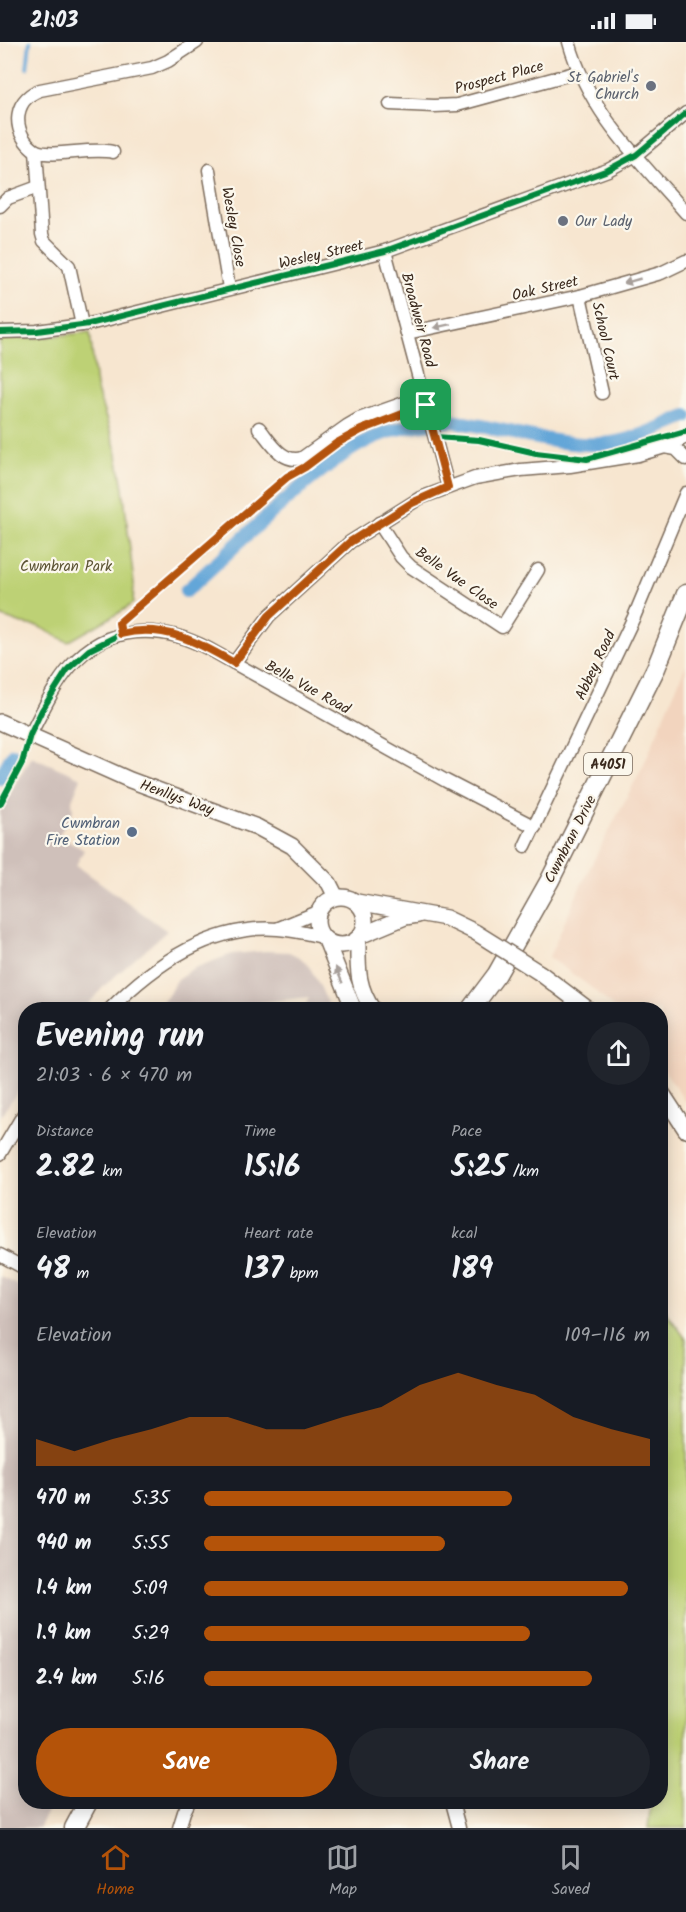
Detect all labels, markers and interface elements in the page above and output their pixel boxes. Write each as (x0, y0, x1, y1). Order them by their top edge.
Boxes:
text: 21:03 (30, 4, 78, 39)
street label: Prospect Place (452, 55, 547, 101)
place label: St Gabriel's Church (568, 66, 640, 107)
marker: St Gabriel's Church (644, 79, 658, 93)
street label: Wesley Close (214, 185, 252, 269)
place label: Our Lady (575, 210, 633, 234)
marker: Our Lady (556, 214, 570, 228)
street label: Wesley Street (276, 234, 366, 276)
street label: Broadweir Road (394, 270, 442, 371)
street label: Oak Street (510, 270, 581, 308)
one-way arrow (622, 277, 640, 286)
street label: School Court (584, 300, 626, 383)
one-way arrow (432, 322, 451, 331)
pin (400, 379, 451, 430)
icon: arrive (409, 388, 442, 421)
street label: Belle Vue Close (410, 541, 503, 617)
park label: Cwmbran Park (20, 555, 113, 579)
street label: Abbey Road (569, 626, 623, 704)
street label: Belle Vue Road (260, 654, 355, 722)
road number: A4051 (584, 753, 632, 775)
street label: Henllys Way (136, 773, 218, 823)
street label: Cwmbran Drive (538, 791, 604, 888)
place label: Cwmbran Fire Station (46, 812, 120, 853)
marker: Cwmbran Fire Station (125, 825, 139, 839)
one-way arrow (334, 966, 343, 984)
text: Evening run (36, 1011, 204, 1064)
button: share (587, 1022, 650, 1085)
text: 21:03 · 6 × 470 m (36, 1060, 192, 1092)
text: Distance (36, 1119, 94, 1144)
text: Time (244, 1119, 276, 1144)
text: Pace (451, 1119, 482, 1144)
text: 2.82 (36, 1144, 96, 1192)
text: 15:16 (244, 1144, 301, 1192)
text: 5:25 (451, 1144, 507, 1192)
text: km (96, 1159, 122, 1184)
text: /km (507, 1159, 539, 1184)
text: Elevation (36, 1221, 97, 1246)
text: Heart rate (244, 1221, 313, 1246)
text: kcal (451, 1221, 477, 1246)
text: 48 (36, 1246, 70, 1294)
text: 137 (244, 1246, 283, 1294)
text: 189 (451, 1246, 493, 1294)
text: m (70, 1261, 89, 1286)
text: bpm (283, 1261, 319, 1286)
text: Elevation (36, 1320, 112, 1352)
text: 109–116 m (564, 1320, 650, 1352)
text: 470 m (36, 1483, 91, 1515)
text: 5:35 (132, 1483, 170, 1515)
text: 940 m (36, 1528, 91, 1560)
text: 5:55 (132, 1528, 169, 1560)
text: 1.4 km (36, 1573, 92, 1605)
text: 5:09 (132, 1573, 167, 1605)
text: 1.9 km (36, 1618, 91, 1650)
text: 5:29 (132, 1618, 169, 1650)
text: 2.4 km (36, 1663, 97, 1695)
text: 5:16 (132, 1663, 165, 1695)
button: Save (36, 1728, 337, 1797)
button: Share (349, 1728, 650, 1797)
tab: Home (96, 1841, 134, 1902)
tab: Map (326, 1841, 359, 1902)
tab: Saved (552, 1841, 590, 1902)

